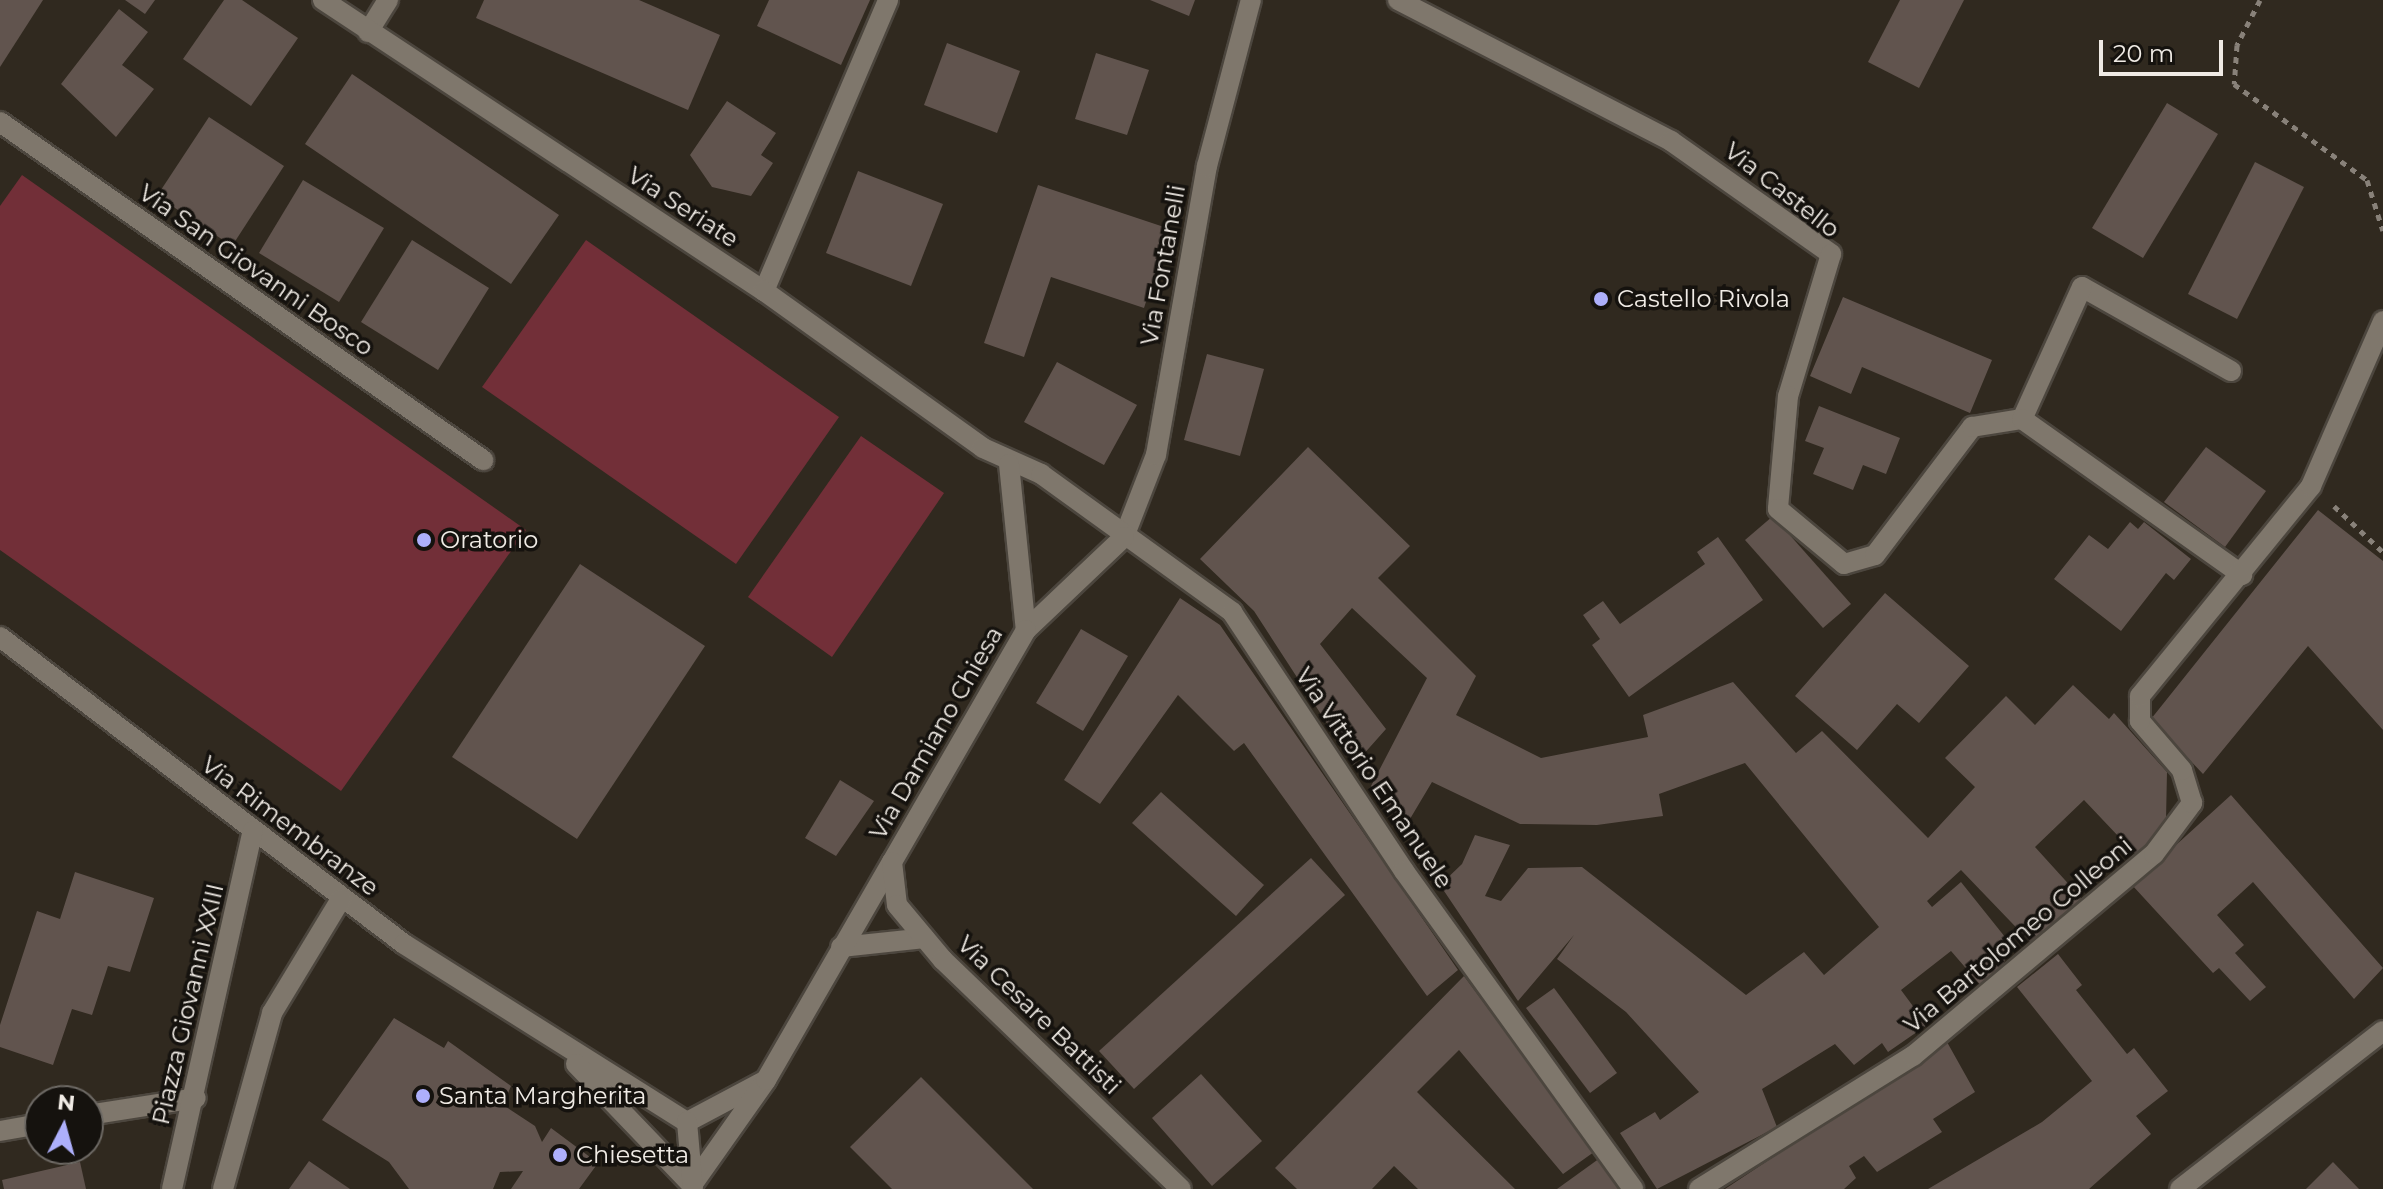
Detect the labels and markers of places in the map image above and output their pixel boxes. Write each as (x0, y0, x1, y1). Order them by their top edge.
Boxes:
place label: Castello Rivola (1617, 285, 1790, 313)
marker: Castello Rivola (1592, 290, 1610, 308)
place label: Oratorio (440, 526, 538, 554)
marker: Oratorio (415, 531, 433, 549)
place label: Santa Margherita (439, 1082, 647, 1110)
marker: Santa Margherita (414, 1087, 432, 1105)
place label: Chiesetta (576, 1141, 689, 1169)
marker: Chiesetta (551, 1146, 569, 1164)

